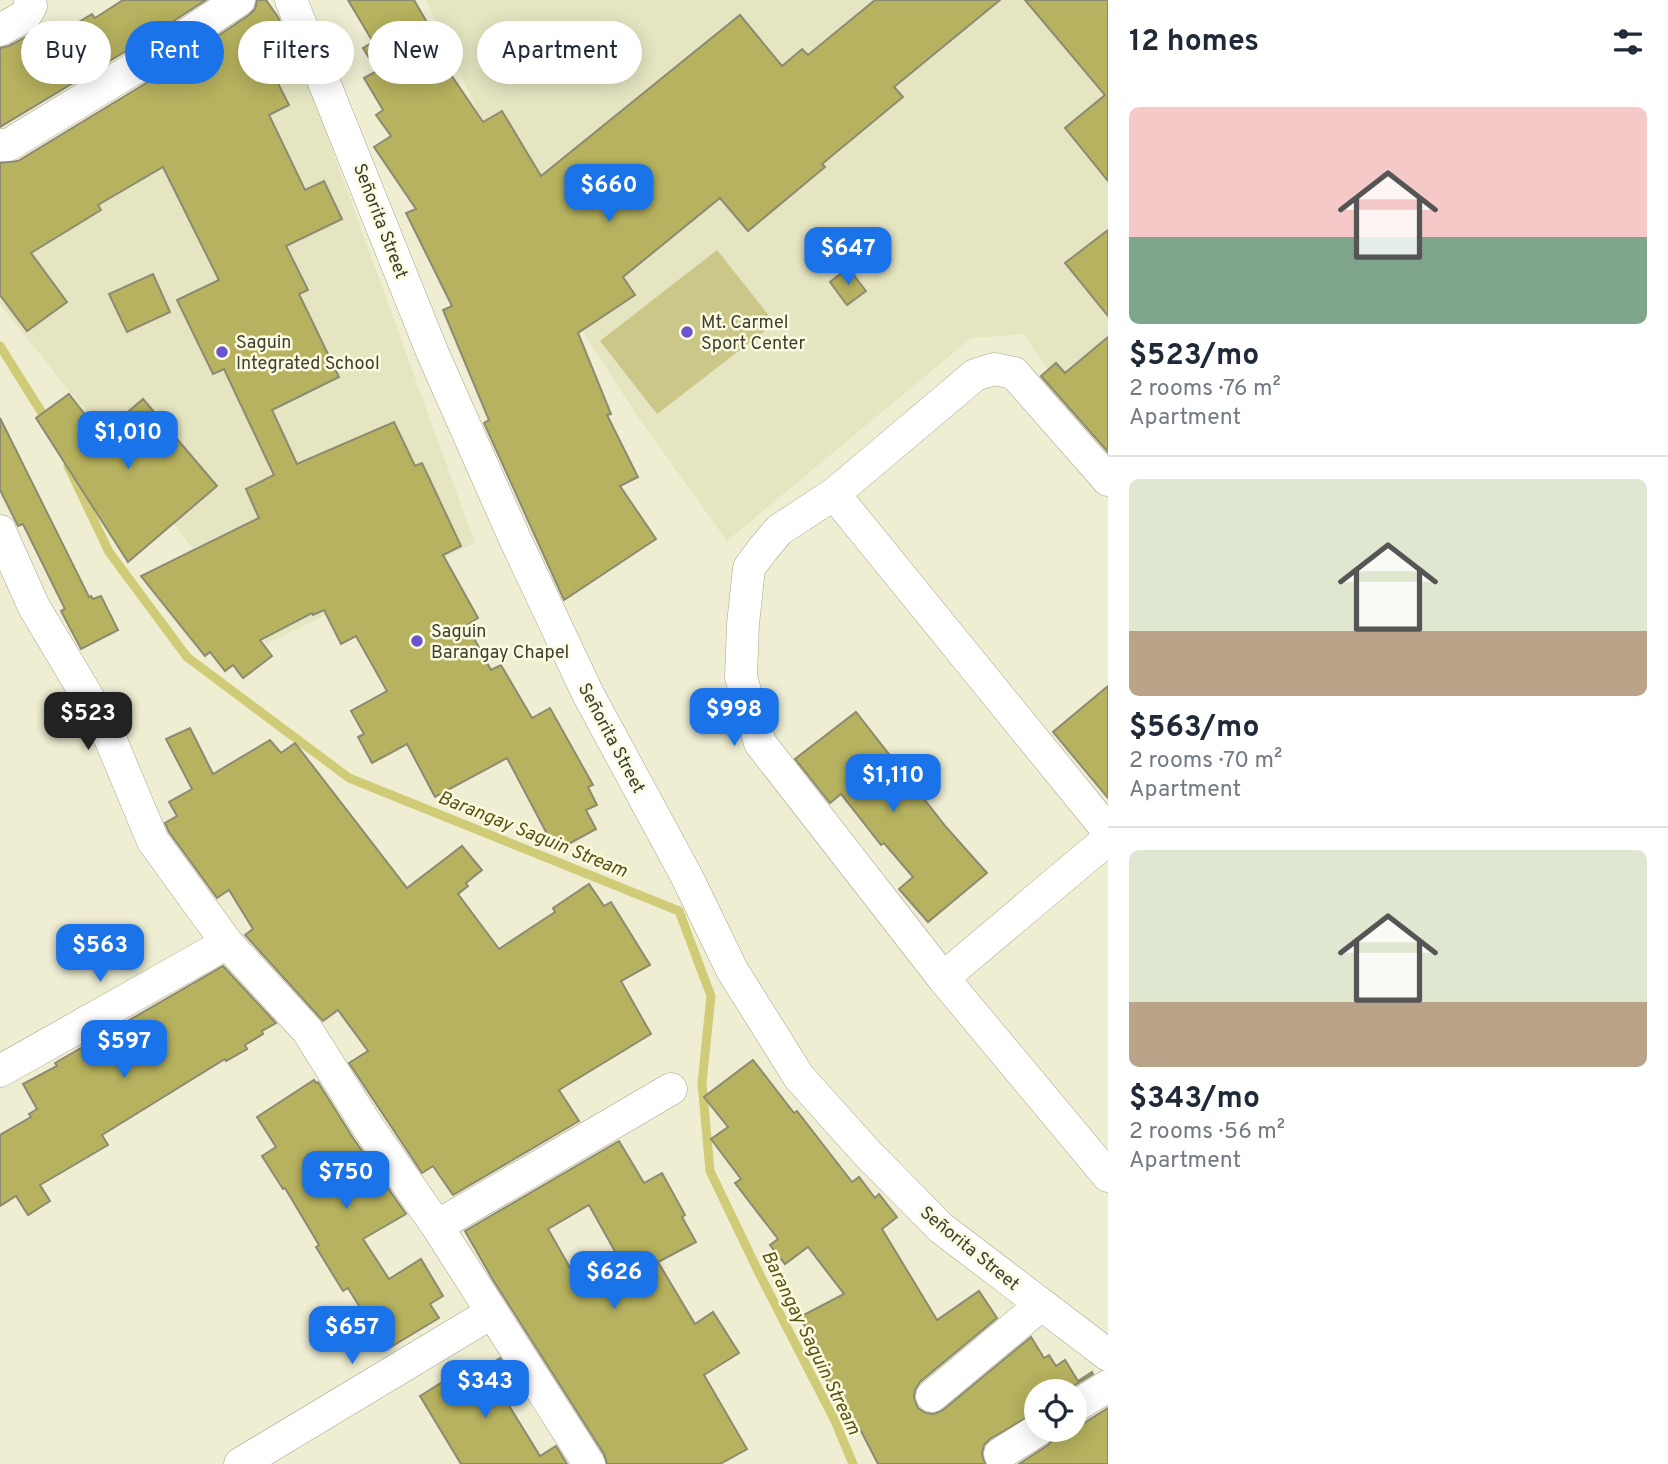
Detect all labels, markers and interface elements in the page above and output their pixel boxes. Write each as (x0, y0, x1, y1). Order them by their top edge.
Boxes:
chip: Buy (21, 21, 111, 84)
chip: Rent (125, 21, 224, 84)
chip: Filters (238, 21, 354, 84)
chip: New (368, 21, 463, 84)
chip: Apartment (477, 21, 642, 84)
icon: filters (1609, 23, 1647, 61)
text: 12 homes (1129, 24, 1259, 61)
icon: home (1325, 152, 1451, 278)
street label: Señorita Street (347, 161, 412, 282)
pin: $660 (568, 164, 650, 224)
text: $660 (580, 172, 638, 201)
pin: $647 (807, 228, 889, 287)
text: $647 (820, 235, 876, 264)
place label: Mt. Carmel Sport Center (701, 312, 805, 356)
marker: Mt. Carmel Sport Center (679, 324, 695, 340)
place label: Saguin Integrated School (236, 332, 380, 376)
text: $523/mo (1129, 338, 1259, 375)
marker: Saguin Integrated School (214, 344, 230, 360)
text: 2 rooms · 76 m² (1129, 375, 1281, 404)
text: Apartment (1129, 404, 1241, 433)
pin: $1,010 (71, 412, 185, 471)
text: $1,010 (94, 419, 162, 448)
icon: home (1325, 524, 1451, 650)
place label: Saguin Barangay Chapel (431, 621, 569, 665)
marker: Saguin Barangay Chapel (409, 633, 425, 649)
street label: Señorita Street (572, 680, 649, 798)
pin: $998 (693, 688, 775, 748)
pin: $523 (47, 692, 129, 752)
text: $998 (706, 696, 762, 725)
text: $523 (60, 700, 116, 729)
text: $563/mo (1129, 710, 1259, 747)
text: 2 rooms · 70 m² (1129, 747, 1282, 776)
pin: $1,110 (836, 754, 950, 814)
text: $1,110 (862, 762, 924, 791)
text: Apartment (1129, 776, 1241, 805)
water label: Barangay Saguin Stream (434, 786, 631, 884)
icon: home (1325, 895, 1451, 1021)
pin: $563 (59, 925, 141, 984)
text: $563 (72, 932, 128, 961)
pin: $597 (83, 1020, 165, 1080)
text: $597 (97, 1028, 151, 1057)
text: $343/mo (1129, 1081, 1260, 1118)
text: 2 rooms · 56 m² (1129, 1118, 1285, 1147)
text: Apartment (1129, 1147, 1241, 1176)
pin: $750 (305, 1152, 387, 1211)
text: $750 (318, 1159, 374, 1188)
street label: Señorita Street (915, 1202, 1024, 1296)
water label: Barangay Saguin Stream (755, 1247, 866, 1439)
pin: $626 (573, 1252, 655, 1311)
text: $626 (586, 1259, 642, 1288)
pin: $657 (311, 1306, 393, 1366)
text: $657 (325, 1314, 379, 1343)
pin: $343 (444, 1360, 526, 1420)
text: $343 (457, 1368, 513, 1397)
map controls (1024, 1379, 1087, 1442)
button: locate (1024, 1379, 1087, 1442)

